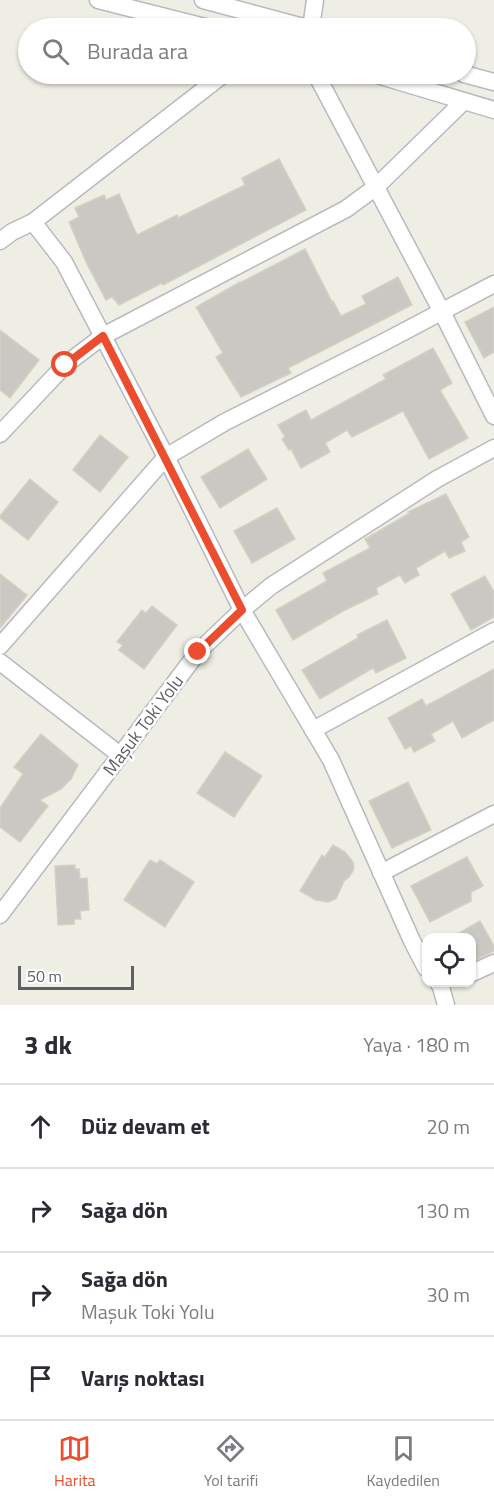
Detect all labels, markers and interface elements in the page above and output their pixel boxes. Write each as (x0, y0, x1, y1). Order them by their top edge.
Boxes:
search box (18, 18, 476, 84)
text: Burada ara (87, 34, 188, 68)
icon: search (39, 35, 72, 68)
route start (51, 351, 77, 377)
route end (184, 638, 210, 664)
street label: Maşuk Toki Yolu (96, 669, 190, 781)
map controls (422, 933, 476, 987)
button: locate (422, 933, 476, 987)
scale bar (18, 963, 134, 990)
text: 50 m (27, 964, 62, 988)
text: 3 dk (24, 1025, 72, 1064)
text: Yaya · 180 m (363, 1029, 470, 1060)
text: Düz devam et (81, 1109, 210, 1143)
icon: ahead (24, 1110, 57, 1143)
text: 20 m (426, 1111, 470, 1142)
text: Sağa dön (81, 1193, 168, 1227)
icon: right (24, 1194, 57, 1227)
text: 130 m (415, 1195, 470, 1226)
text: Sağa dön (81, 1262, 168, 1296)
icon: right (24, 1278, 57, 1311)
text: 30 m (426, 1279, 470, 1310)
text: Maşuk Toki Yolu (81, 1296, 215, 1327)
text: Varış noktası (81, 1361, 205, 1395)
icon: arrive (24, 1362, 57, 1395)
tab: Harita (54, 1432, 96, 1492)
tab: Yol tarifi (204, 1432, 258, 1492)
tab: Kaydedilen (366, 1432, 440, 1492)

